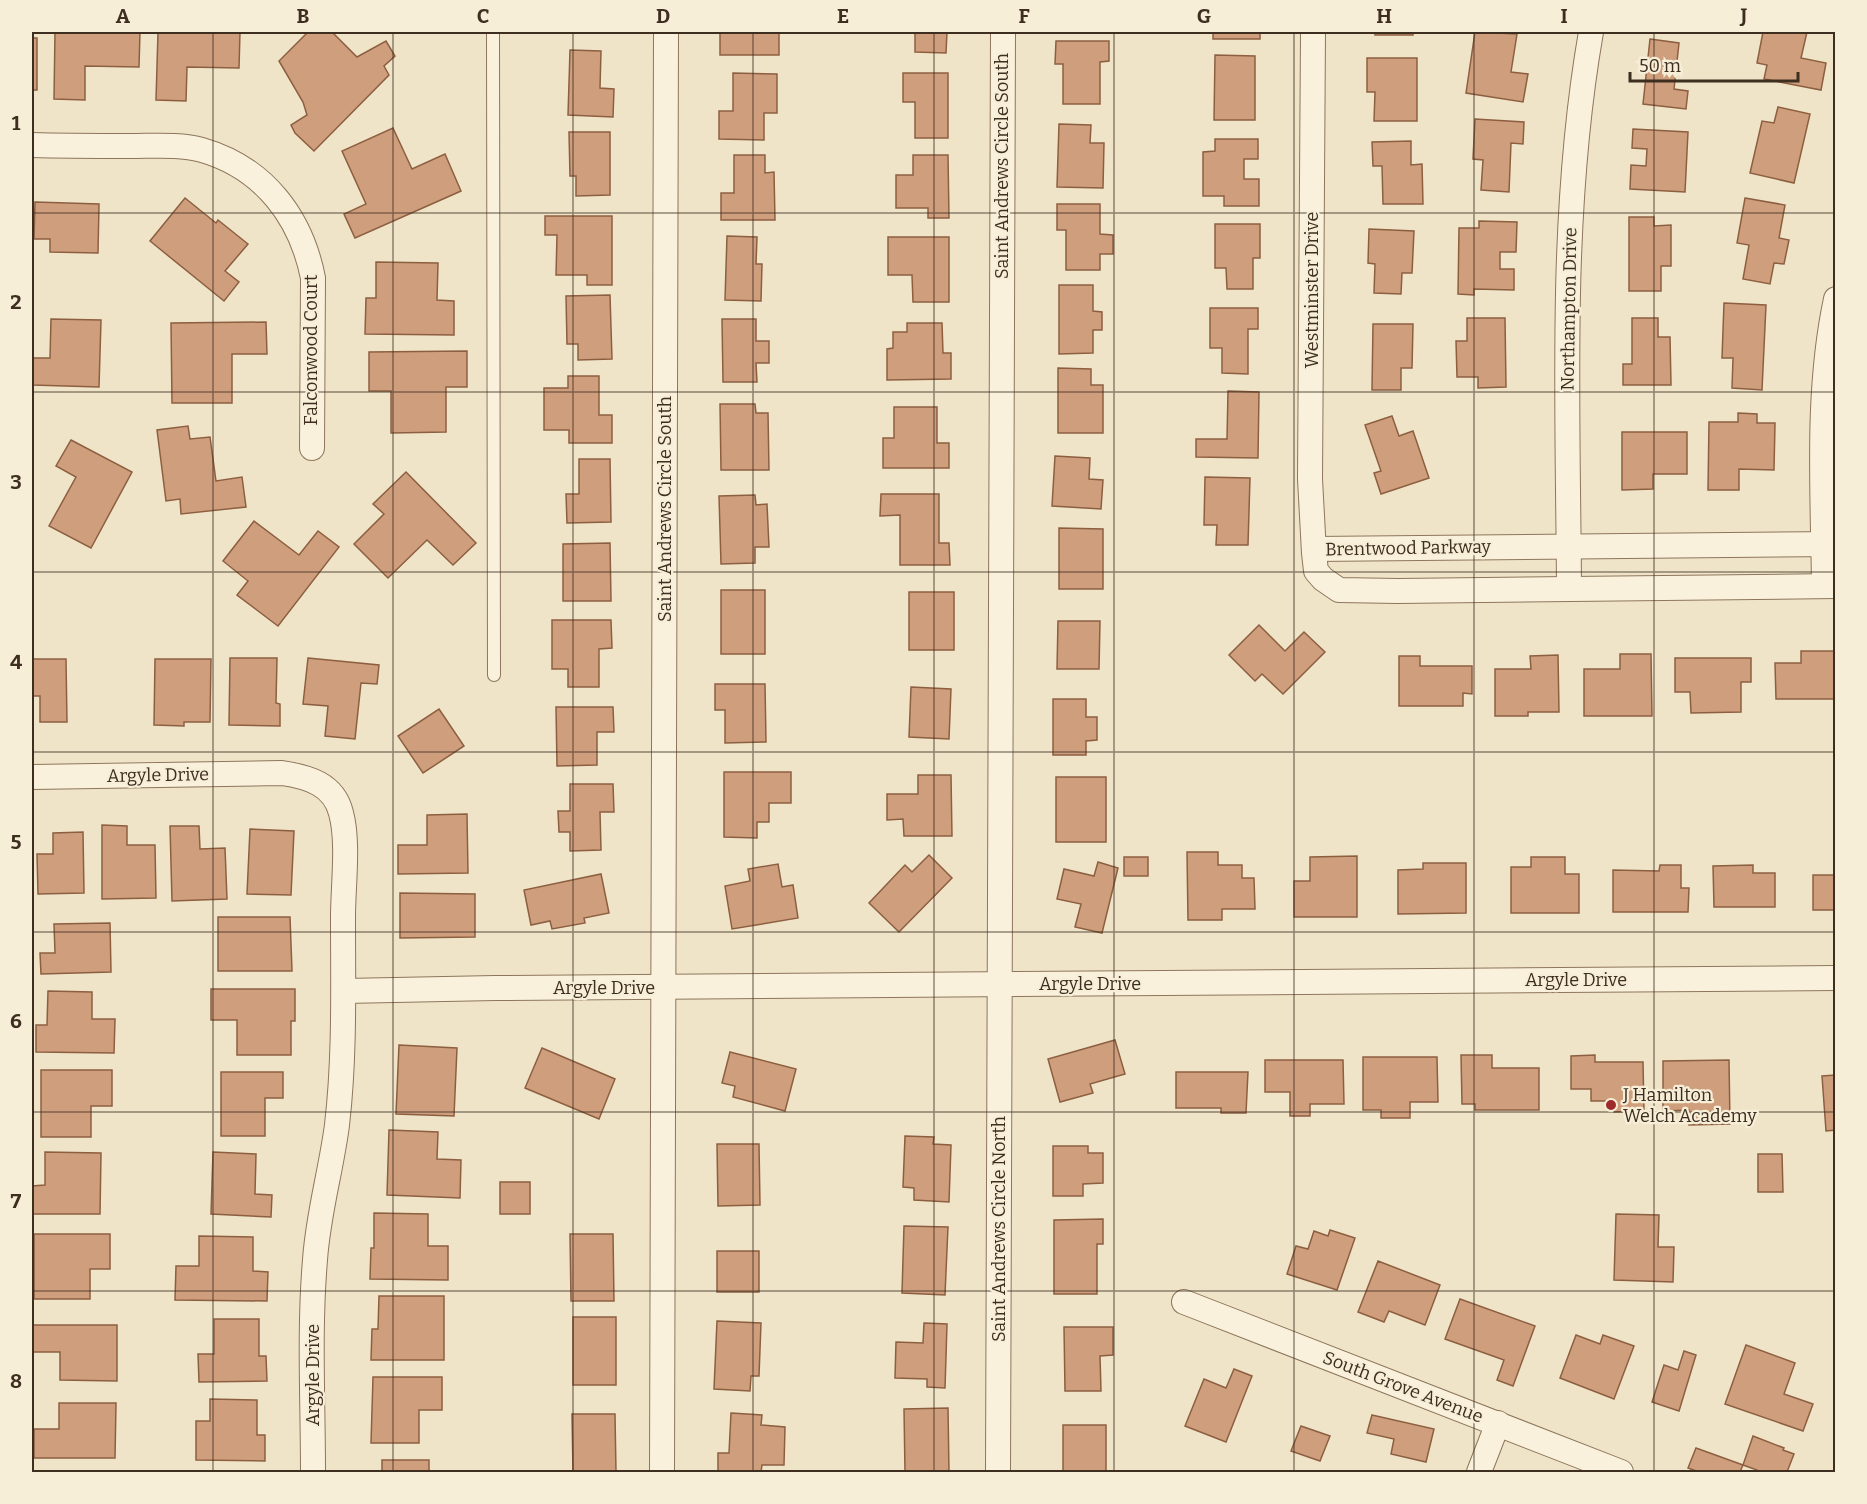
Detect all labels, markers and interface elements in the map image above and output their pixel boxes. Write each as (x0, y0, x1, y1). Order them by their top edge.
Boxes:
text: A (116, 4, 131, 28)
text: B (297, 4, 310, 28)
text: C (477, 4, 489, 28)
text: D (656, 4, 670, 28)
text: E (837, 4, 849, 28)
text: F (1018, 4, 1030, 28)
text: G (1197, 4, 1211, 28)
text: H (1376, 4, 1392, 28)
text: I (1560, 4, 1568, 28)
text: J (1740, 4, 1748, 28)
scale bar (1630, 45, 1798, 83)
street label: Saint Andrews Circle South (991, 53, 1013, 279)
text: 50 m (1639, 55, 1681, 77)
text: 1 (12, 111, 21, 135)
street label: Westminster Drive (1301, 212, 1323, 368)
street label: Northampton Drive (1557, 227, 1581, 391)
street label: Falconwood Court (300, 274, 322, 425)
text: 2 (10, 290, 22, 314)
street label: Saint Andrews Circle South (654, 396, 676, 622)
text: 3 (10, 470, 22, 494)
street label: Brentwood Parkway (1325, 536, 1492, 560)
text: 4 (10, 650, 22, 674)
street label: Argyle Drive (107, 763, 209, 787)
text: 5 (11, 830, 22, 854)
street label: Argyle Drive (1525, 969, 1627, 991)
street label: Argyle Drive (1039, 973, 1141, 995)
street label: Argyle Drive (553, 977, 655, 999)
text: 6 (10, 1009, 22, 1033)
place label: J Hamilton Welch Academy (1622, 1084, 1757, 1127)
marker: J Hamilton Welch Academy (1604, 1098, 1618, 1112)
street label: Saint Andrews Circle North (988, 1116, 1010, 1342)
text: 7 (11, 1189, 22, 1213)
street label: Argyle Drive (302, 1324, 324, 1426)
street label: South Grove Avenue (1320, 1346, 1486, 1428)
text: 8 (10, 1369, 22, 1393)

